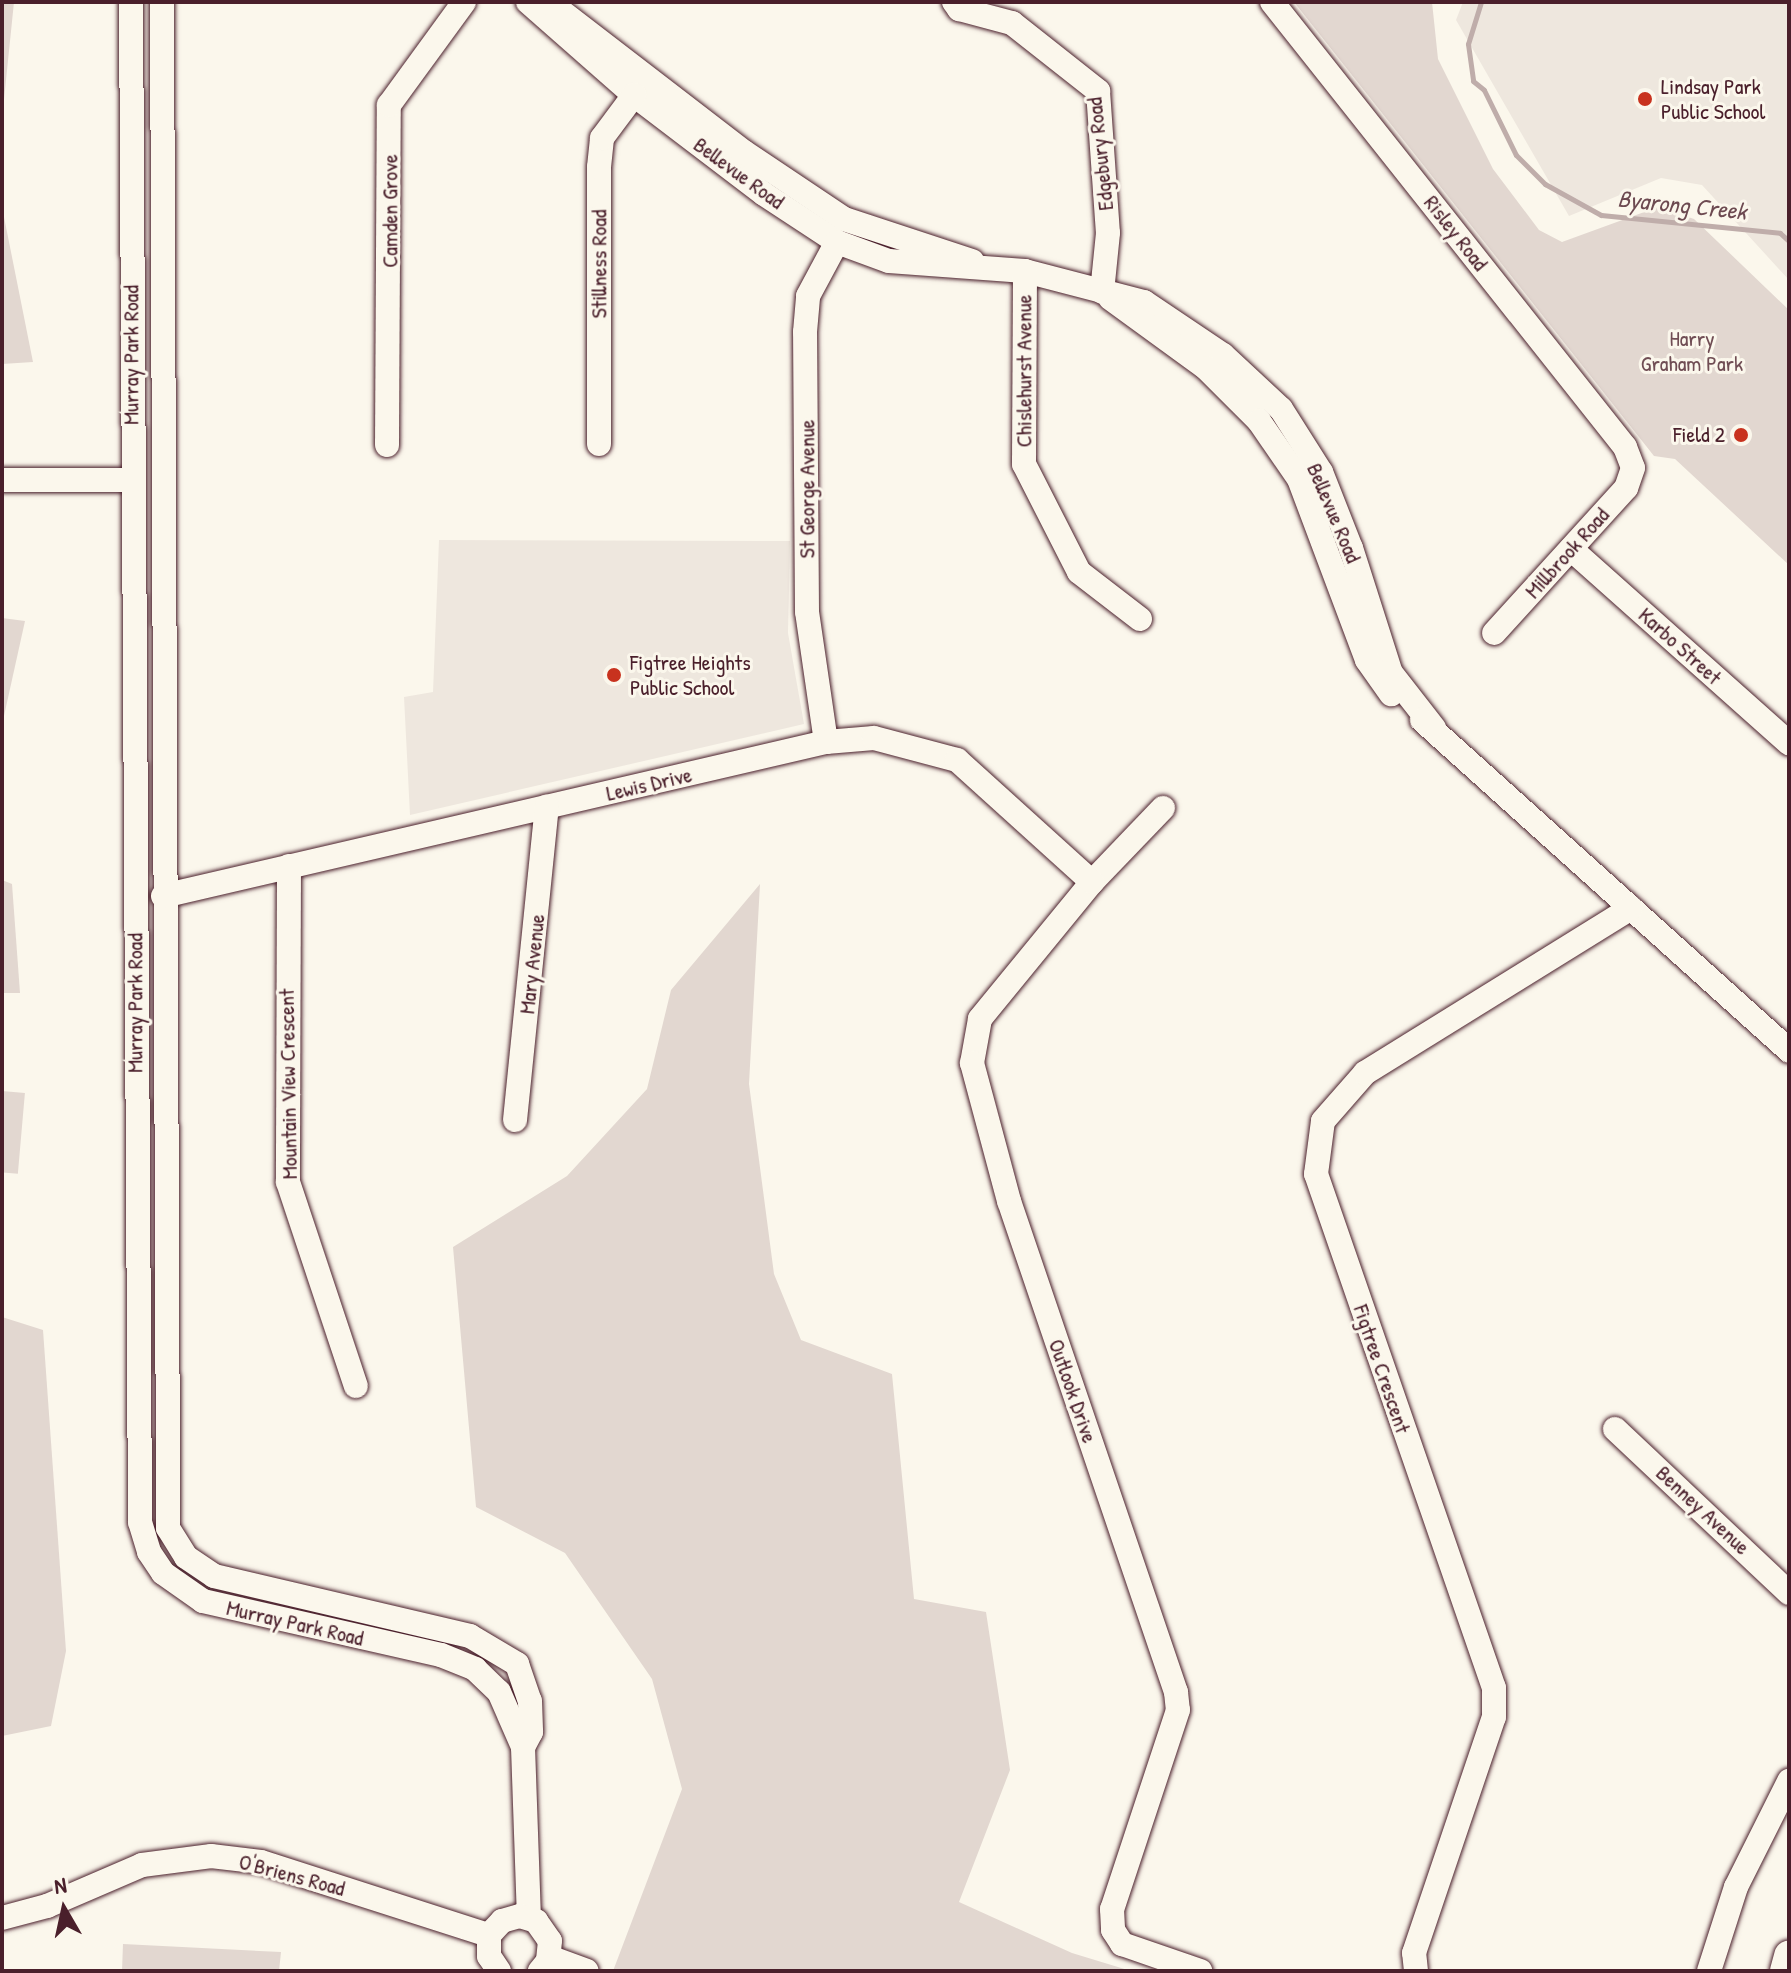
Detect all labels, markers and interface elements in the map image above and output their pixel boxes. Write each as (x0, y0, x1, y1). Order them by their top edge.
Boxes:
place label: Lindsay Park Public School (1661, 73, 1765, 124)
marker: Lindsay Park Public School (1636, 90, 1654, 108)
street label: Edgebury Road (1081, 96, 1119, 212)
street label: Bellevue Road (689, 131, 789, 215)
street label: Camden Grove (377, 154, 403, 268)
water label: Byarong Creek (1616, 184, 1748, 226)
street label: Risley Road (1418, 190, 1494, 276)
street label: Stillness Road (586, 210, 612, 318)
street label: Murray Park Road (118, 285, 144, 425)
street label: Chislehurst Avenue (1011, 295, 1037, 447)
park label: Harry Graham Park (1641, 325, 1743, 376)
street label: St George Avenue (794, 420, 820, 558)
place label: Field 2 (1673, 422, 1725, 448)
marker: Field 2 (1732, 426, 1750, 444)
street label: Bellevue Road (1301, 459, 1367, 567)
street label: Millbrook Road (1519, 502, 1615, 604)
street label: Karbo Street (1633, 602, 1727, 690)
place label: Figtree Heights Public School (630, 649, 751, 700)
marker: Figtree Heights Public School (605, 666, 623, 684)
street label: Lewis Drive (604, 761, 694, 807)
street label: Mary Avenue (514, 913, 550, 1015)
street label: Murray Park Road (122, 933, 148, 1073)
street label: Mountain View Crescent (273, 988, 303, 1180)
street label: Figtree Crescent (1348, 1301, 1416, 1437)
street label: Outlook Drive (1043, 1336, 1103, 1446)
street label: Benney Avenue (1651, 1460, 1755, 1560)
street label: Murray Park Road (224, 1594, 366, 1652)
street label: O'Briens Road (236, 1848, 348, 1902)
north arrow (24, 1869, 104, 1949)
text: N (52, 1870, 68, 1901)

